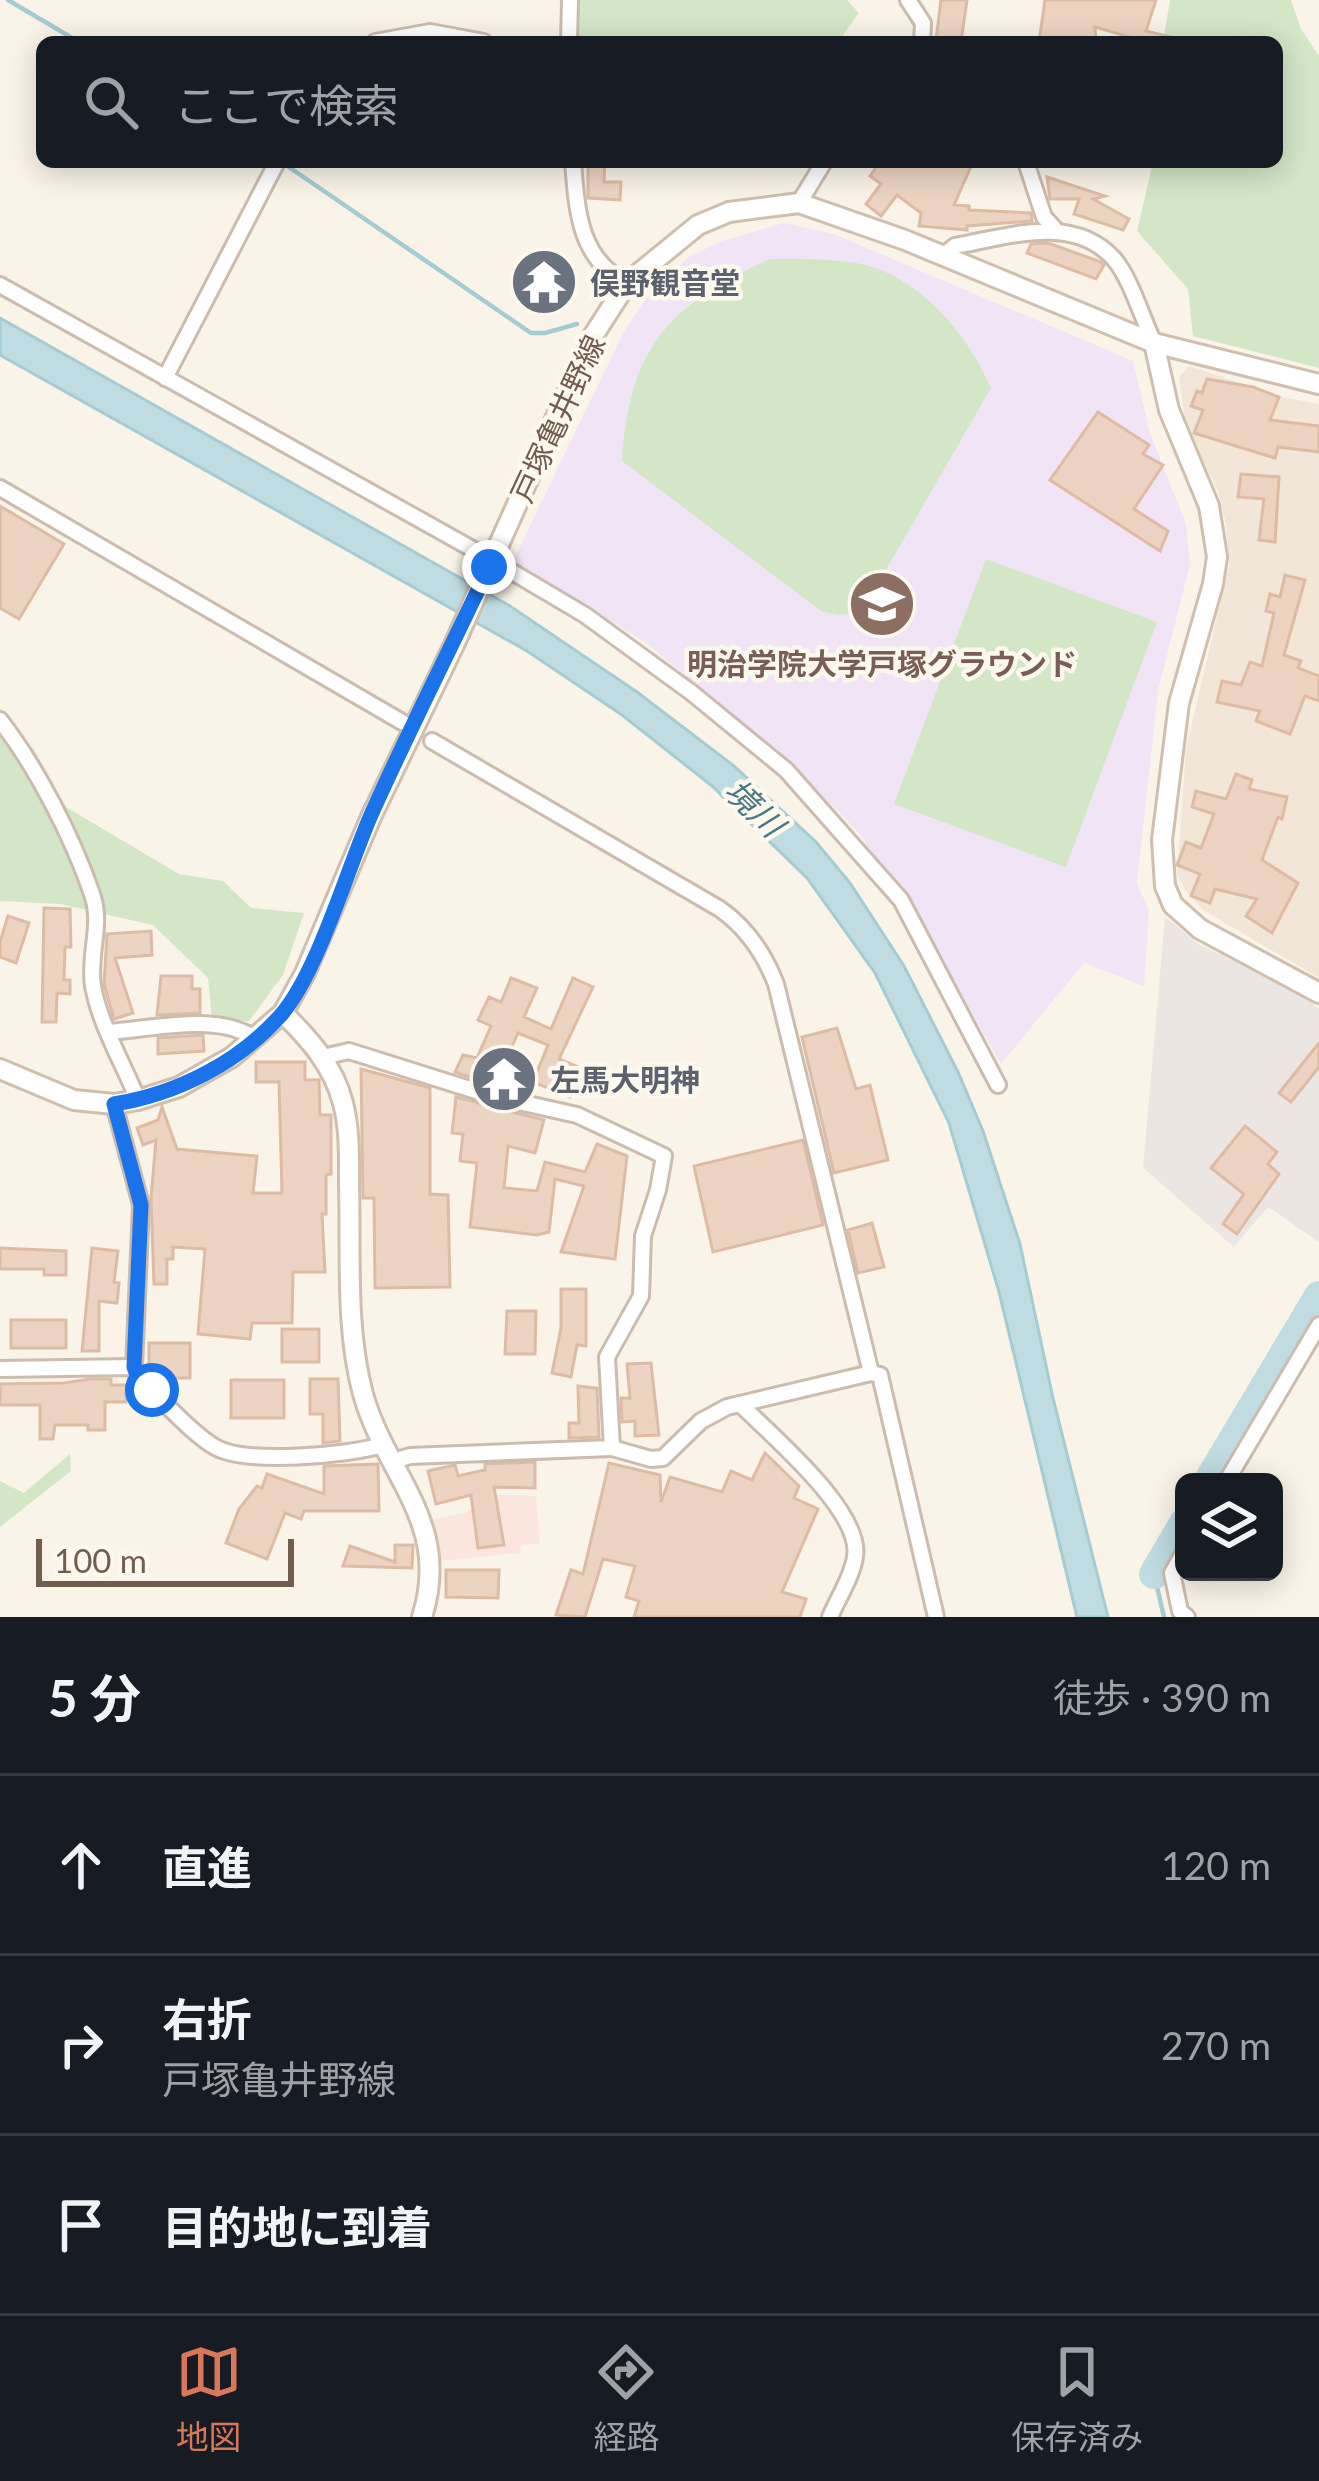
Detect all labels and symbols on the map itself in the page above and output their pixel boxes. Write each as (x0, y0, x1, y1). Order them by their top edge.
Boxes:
temple icon: 俣野観音堂 (509, 247, 579, 317)
place label: 俣野観音堂 (590, 264, 740, 300)
street label: 戸塚亀井野線 (503, 329, 611, 507)
route end (462, 540, 516, 594)
school or university icon: 明治学院大学戸塚グラウンド (847, 569, 917, 639)
place label: 明治学院大学戸塚グラウンド (687, 645, 1077, 681)
water label: 境川 (717, 770, 795, 846)
temple icon: 左馬大明神 (469, 1044, 539, 1114)
place label: 左馬大明神 (550, 1061, 700, 1097)
route start (125, 1363, 179, 1417)
scale bar (36, 1533, 294, 1586)

